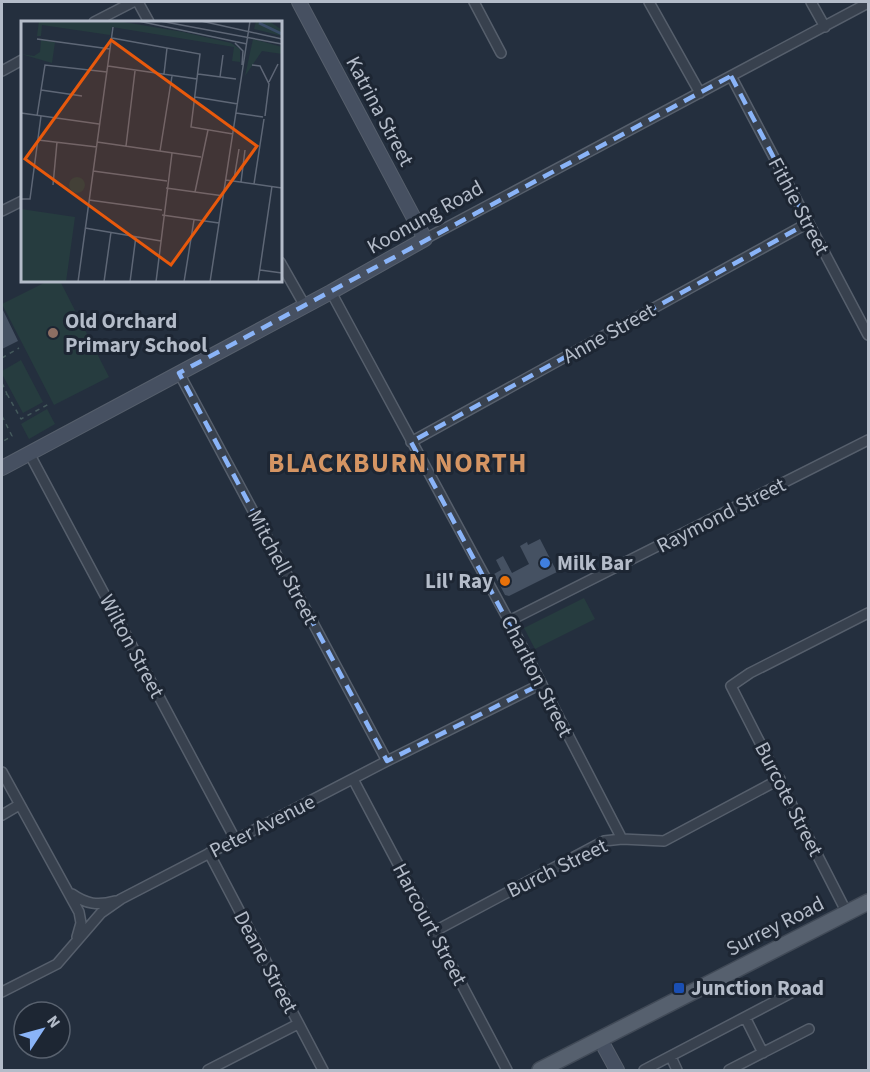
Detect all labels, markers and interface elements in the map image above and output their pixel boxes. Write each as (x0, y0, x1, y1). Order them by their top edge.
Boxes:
inset map (21, 21, 282, 282)
street label: Katrina Street (338, 51, 422, 171)
street label: Fithie Street (761, 152, 837, 260)
street label: Koonung Road (361, 173, 489, 261)
street label: Anne Street (557, 295, 661, 371)
place label: Old Orchard Primary School (65, 306, 207, 360)
marker: Old Orchard Primary School (46, 326, 60, 340)
district label: BLACKBURN NORTH (268, 444, 528, 483)
street label: Raymond Street (651, 470, 791, 560)
street label: Mitchell Street (240, 504, 326, 630)
place label: Milk Bar (557, 548, 633, 578)
marker: Milk Bar (538, 556, 552, 570)
place label: Lil' Ray (425, 566, 493, 596)
marker: Lil' Ray (498, 574, 512, 588)
street label: Wilton Street (92, 589, 172, 703)
street label: Charlton Street (493, 610, 581, 742)
street label: Burcote Street (747, 736, 831, 862)
street label: Peter Avenue (204, 787, 320, 865)
street label: Burch Street (502, 831, 612, 905)
street label: Harcourt Street (385, 858, 475, 990)
street label: Surrey Road (721, 888, 829, 964)
street label: Deane Street (226, 905, 306, 1019)
place label: Junction Road (691, 973, 824, 1003)
marker: Junction Road (672, 981, 686, 995)
north arrow (12, 1000, 72, 1060)
text: N (41, 1011, 65, 1033)

